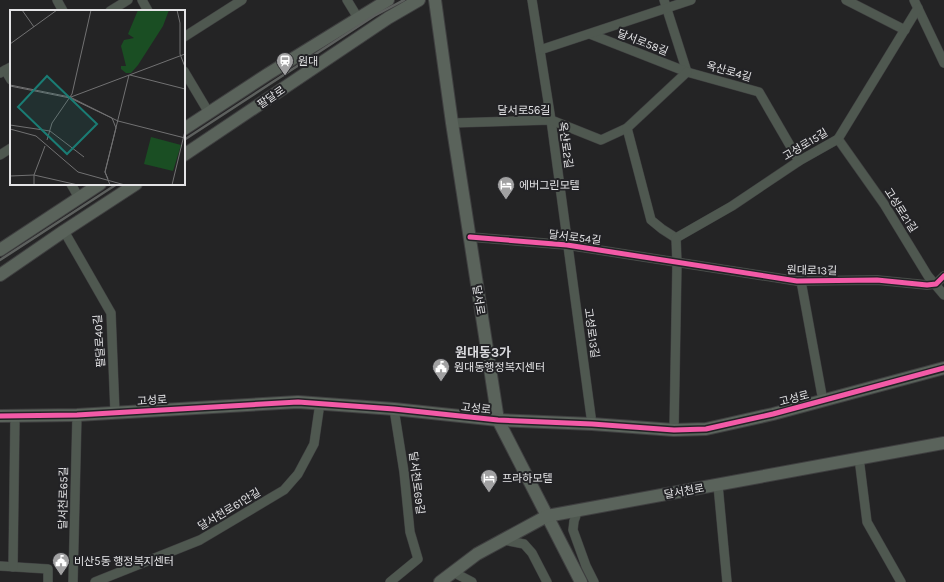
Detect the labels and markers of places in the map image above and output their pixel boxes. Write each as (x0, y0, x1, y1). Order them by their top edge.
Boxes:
station icon: 원대 (275, 51, 295, 76)
place label: 원대 (298, 55, 318, 68)
hotel icon: 에버그린모텔 (496, 175, 516, 200)
place label: 에버그린모텔 (519, 179, 580, 192)
public building icon: 원대동행정복지센터 (431, 357, 451, 382)
place label: 원대동행정복지센터 (454, 361, 545, 374)
hotel icon: 프라하모텔 (479, 468, 499, 493)
place label: 프라하모텔 (502, 472, 553, 485)
public building icon: 비산5동 행정복지센터 (51, 551, 71, 576)
place label: 비산5동 행정복지센터 (74, 555, 174, 568)

